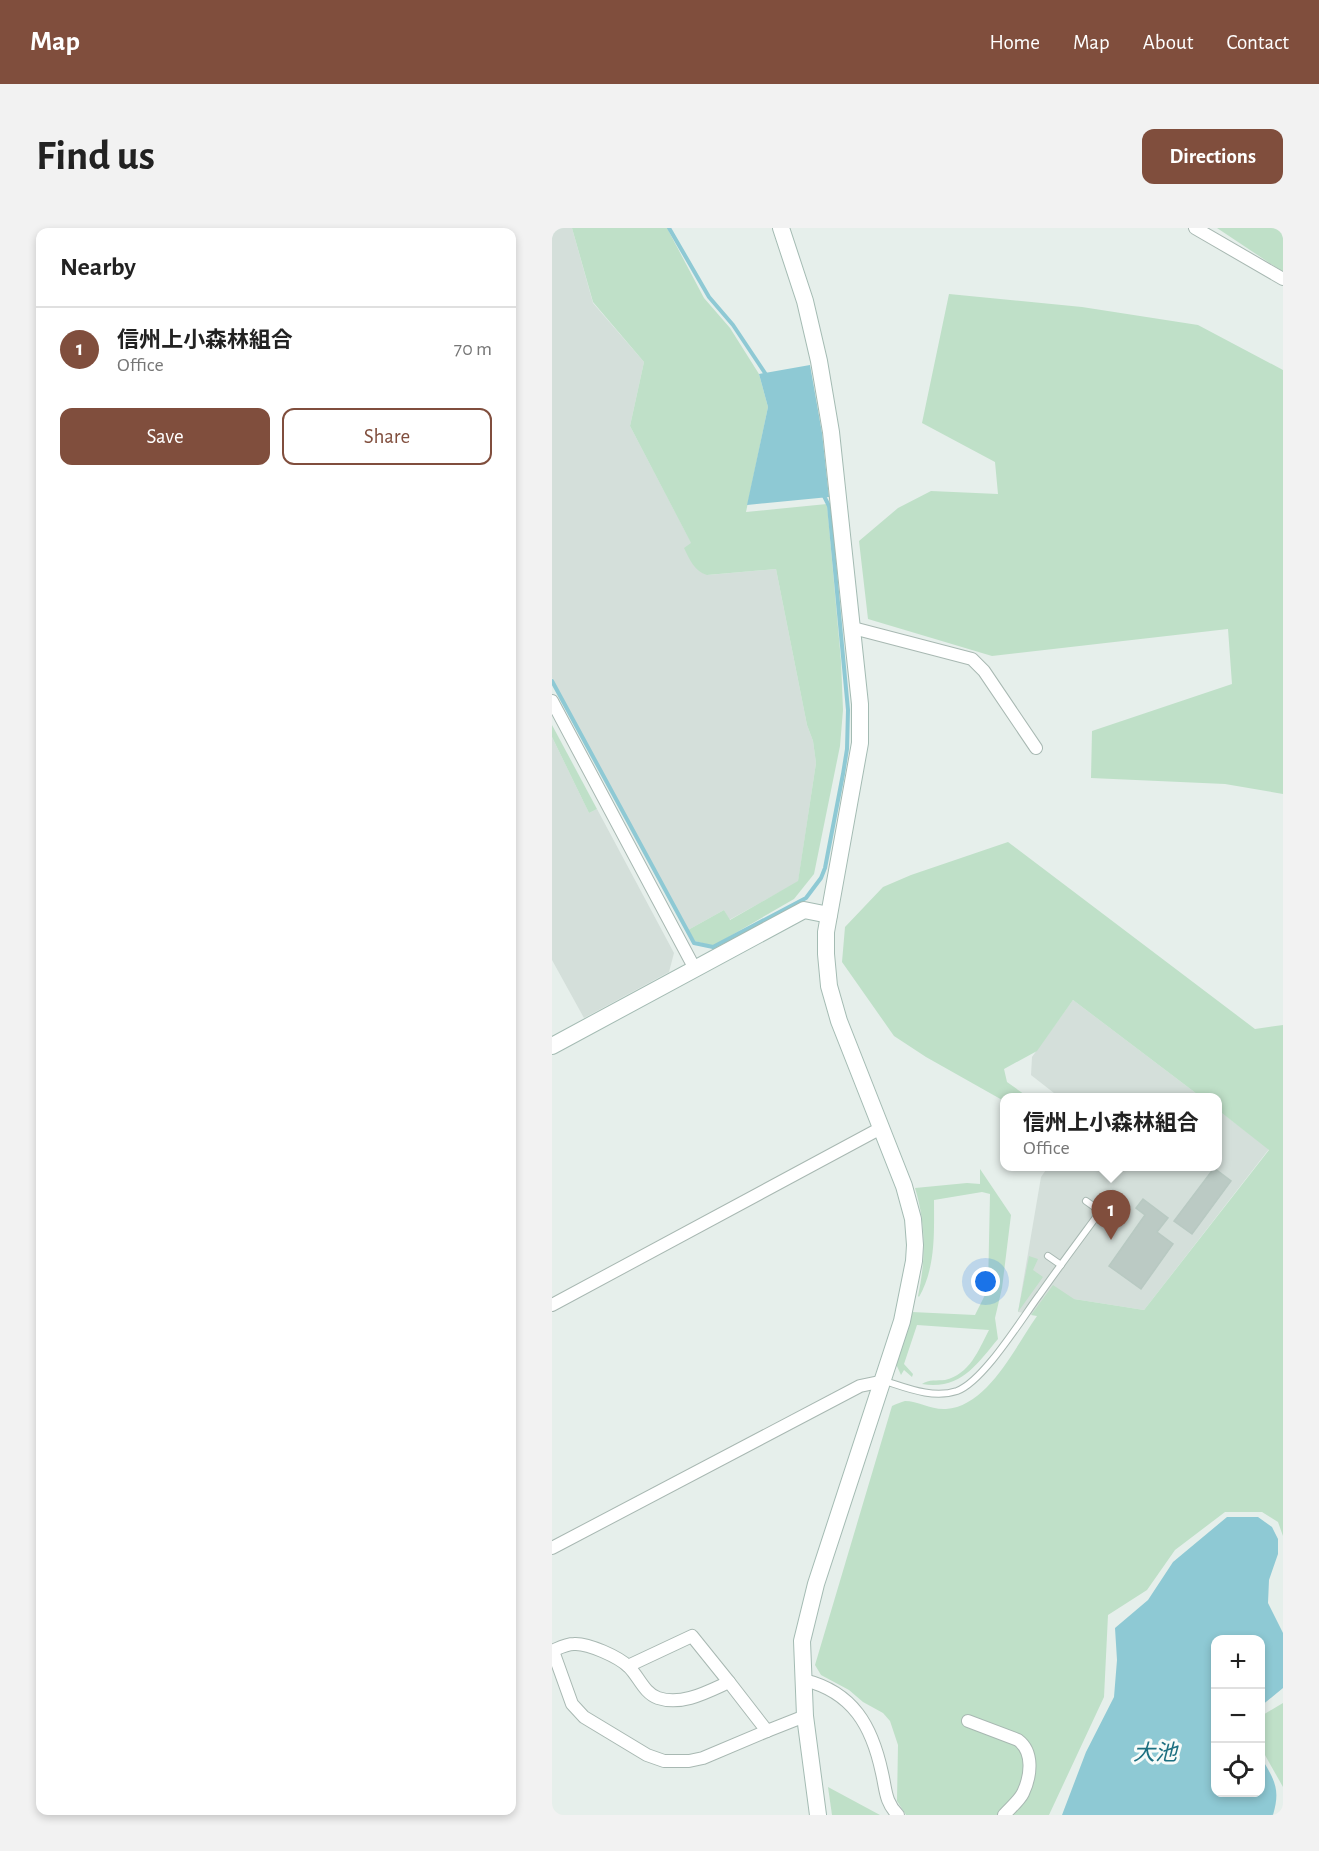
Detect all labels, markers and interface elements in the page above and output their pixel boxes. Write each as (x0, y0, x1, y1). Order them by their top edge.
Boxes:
text: Map (30, 28, 80, 56)
text: Home (989, 32, 1040, 53)
text: Map (1073, 32, 1110, 53)
text: About (1143, 32, 1193, 53)
text: Contact (1226, 32, 1289, 53)
button: Directions (1142, 129, 1283, 184)
text: Find us (36, 135, 155, 177)
text: Nearby (60, 254, 136, 280)
text: 信州上小森林組合 (117, 329, 293, 351)
text: 1 (76, 339, 83, 359)
text: 70 m (454, 339, 492, 359)
text: Office (117, 355, 164, 375)
button: Save (60, 408, 270, 465)
button: Share (282, 408, 492, 465)
popup (1000, 1093, 1222, 1171)
text: 信州上小森林組合 (1023, 1112, 1199, 1134)
text: Office (1023, 1138, 1070, 1158)
pin: 1 (1092, 1190, 1130, 1240)
your location (971, 1267, 1000, 1296)
map controls (1211, 1635, 1265, 1797)
button: + (1211, 1635, 1265, 1689)
button: − (1211, 1689, 1265, 1743)
water label: 大池 (1133, 1741, 1179, 1764)
button: locate (1211, 1743, 1265, 1797)

